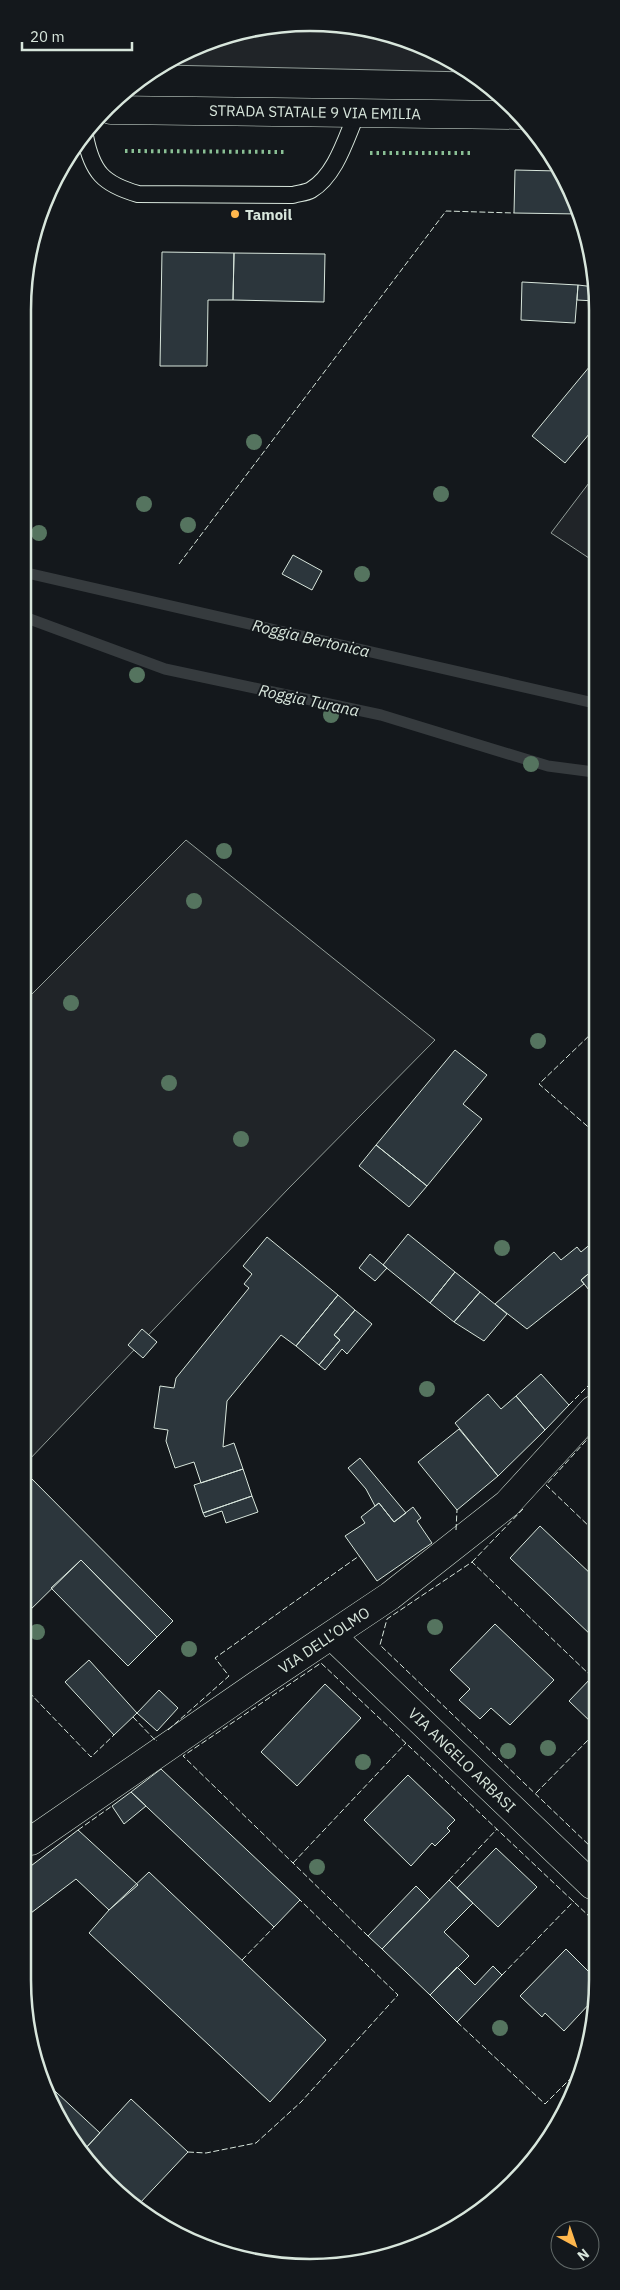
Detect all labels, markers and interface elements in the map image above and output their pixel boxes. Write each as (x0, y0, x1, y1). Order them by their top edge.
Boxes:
scale bar (22, 20, 132, 52)
text: 20 m (30, 27, 65, 46)
street label: STRADA STATALE 9 VIA EMILIA (209, 101, 422, 123)
place label: Tamoil (245, 205, 292, 224)
marker: Tamoil (229, 208, 241, 220)
water label: Roggia Bertonica (250, 615, 372, 661)
water label: Roggia Turana (257, 680, 361, 720)
street label: VIA DELL’OLMO (275, 1603, 373, 1677)
street label: VIA ANGELO ARBASI (404, 1704, 520, 1816)
north arrow (550, 2220, 600, 2270)
text: N (574, 2245, 593, 2265)

